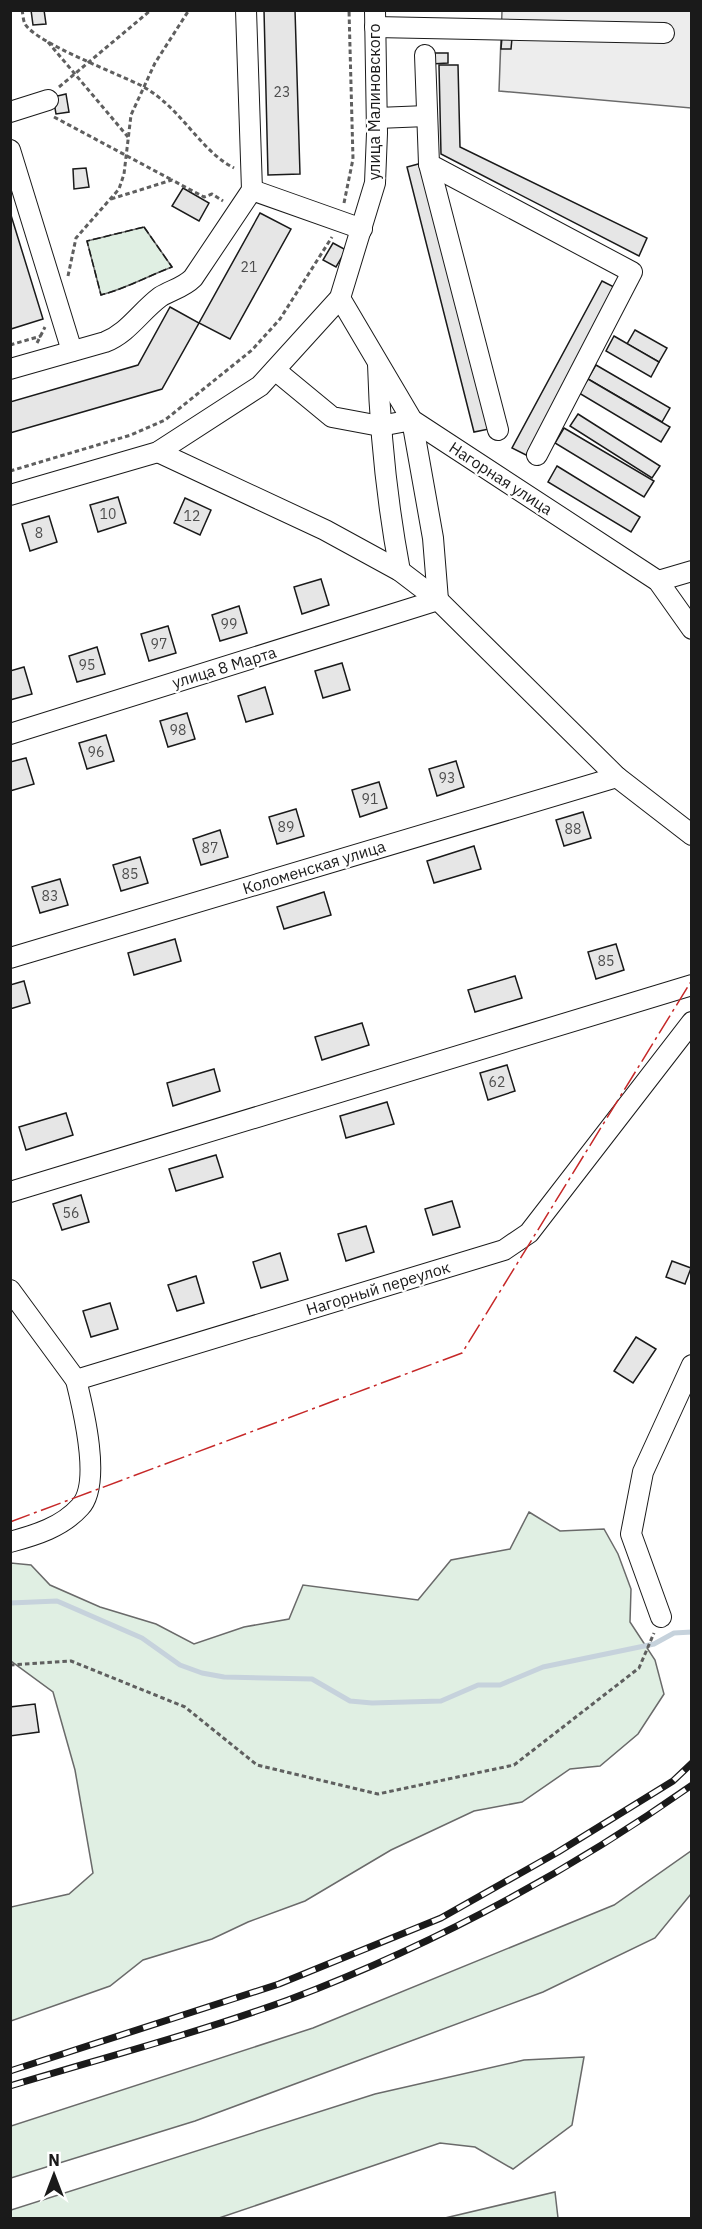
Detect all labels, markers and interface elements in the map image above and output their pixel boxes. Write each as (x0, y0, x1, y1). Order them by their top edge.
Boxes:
street label: улица Малиновского (364, 24, 384, 180)
house number: 23 (274, 83, 290, 101)
house number: 21 (241, 258, 257, 276)
street label: Нагорная улица (445, 437, 557, 519)
house number: 10 (100, 505, 116, 523)
house number: 12 (184, 507, 200, 525)
house number: 8 (35, 524, 43, 542)
house number: 99 (221, 615, 237, 633)
house number: 97 (151, 635, 167, 653)
street label: улица 8 Марта (169, 642, 279, 692)
house number: 95 (79, 656, 95, 674)
house number: 98 (170, 721, 186, 739)
house number: 96 (88, 743, 104, 761)
house number: 93 (439, 769, 455, 787)
house number: 91 (362, 790, 378, 808)
house number: 89 (278, 818, 294, 836)
house number: 88 (565, 820, 581, 838)
street label: Коломенская улица (240, 836, 388, 898)
house number: 87 (202, 839, 218, 857)
house number: 85 (122, 865, 138, 883)
house number: 83 (42, 887, 58, 905)
house number: 85 (598, 952, 614, 970)
house number: 62 (489, 1073, 505, 1091)
house number: 56 (63, 1204, 79, 1222)
street label: Нагорный переулок (304, 1257, 453, 1319)
north arrow (24, 2145, 84, 2205)
text: N (48, 2150, 60, 2170)

